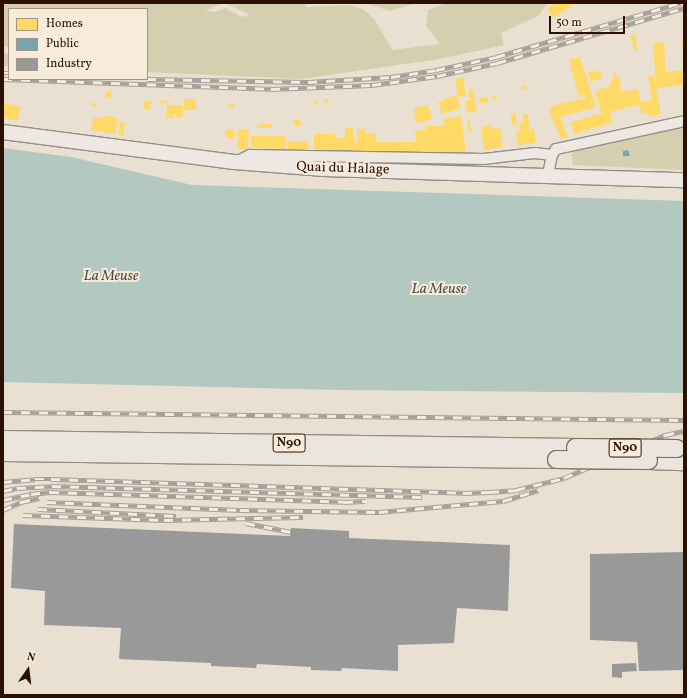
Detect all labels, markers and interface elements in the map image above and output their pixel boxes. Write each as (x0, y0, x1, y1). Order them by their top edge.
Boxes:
legend (8, 8, 148, 80)
scale bar (551, 8, 627, 34)
text: 50 m (556, 15, 582, 31)
text: Homes (46, 16, 83, 32)
text: Public (46, 36, 79, 52)
text: Industry (46, 56, 92, 72)
street label: Quai du Halage (296, 159, 390, 179)
water label: La Meuse (84, 268, 138, 286)
water label: La Meuse (412, 281, 466, 299)
road number: N90 (272, 432, 306, 454)
road number: N90 (608, 437, 642, 459)
north arrow (8, 650, 48, 690)
text: N (25, 650, 37, 666)

